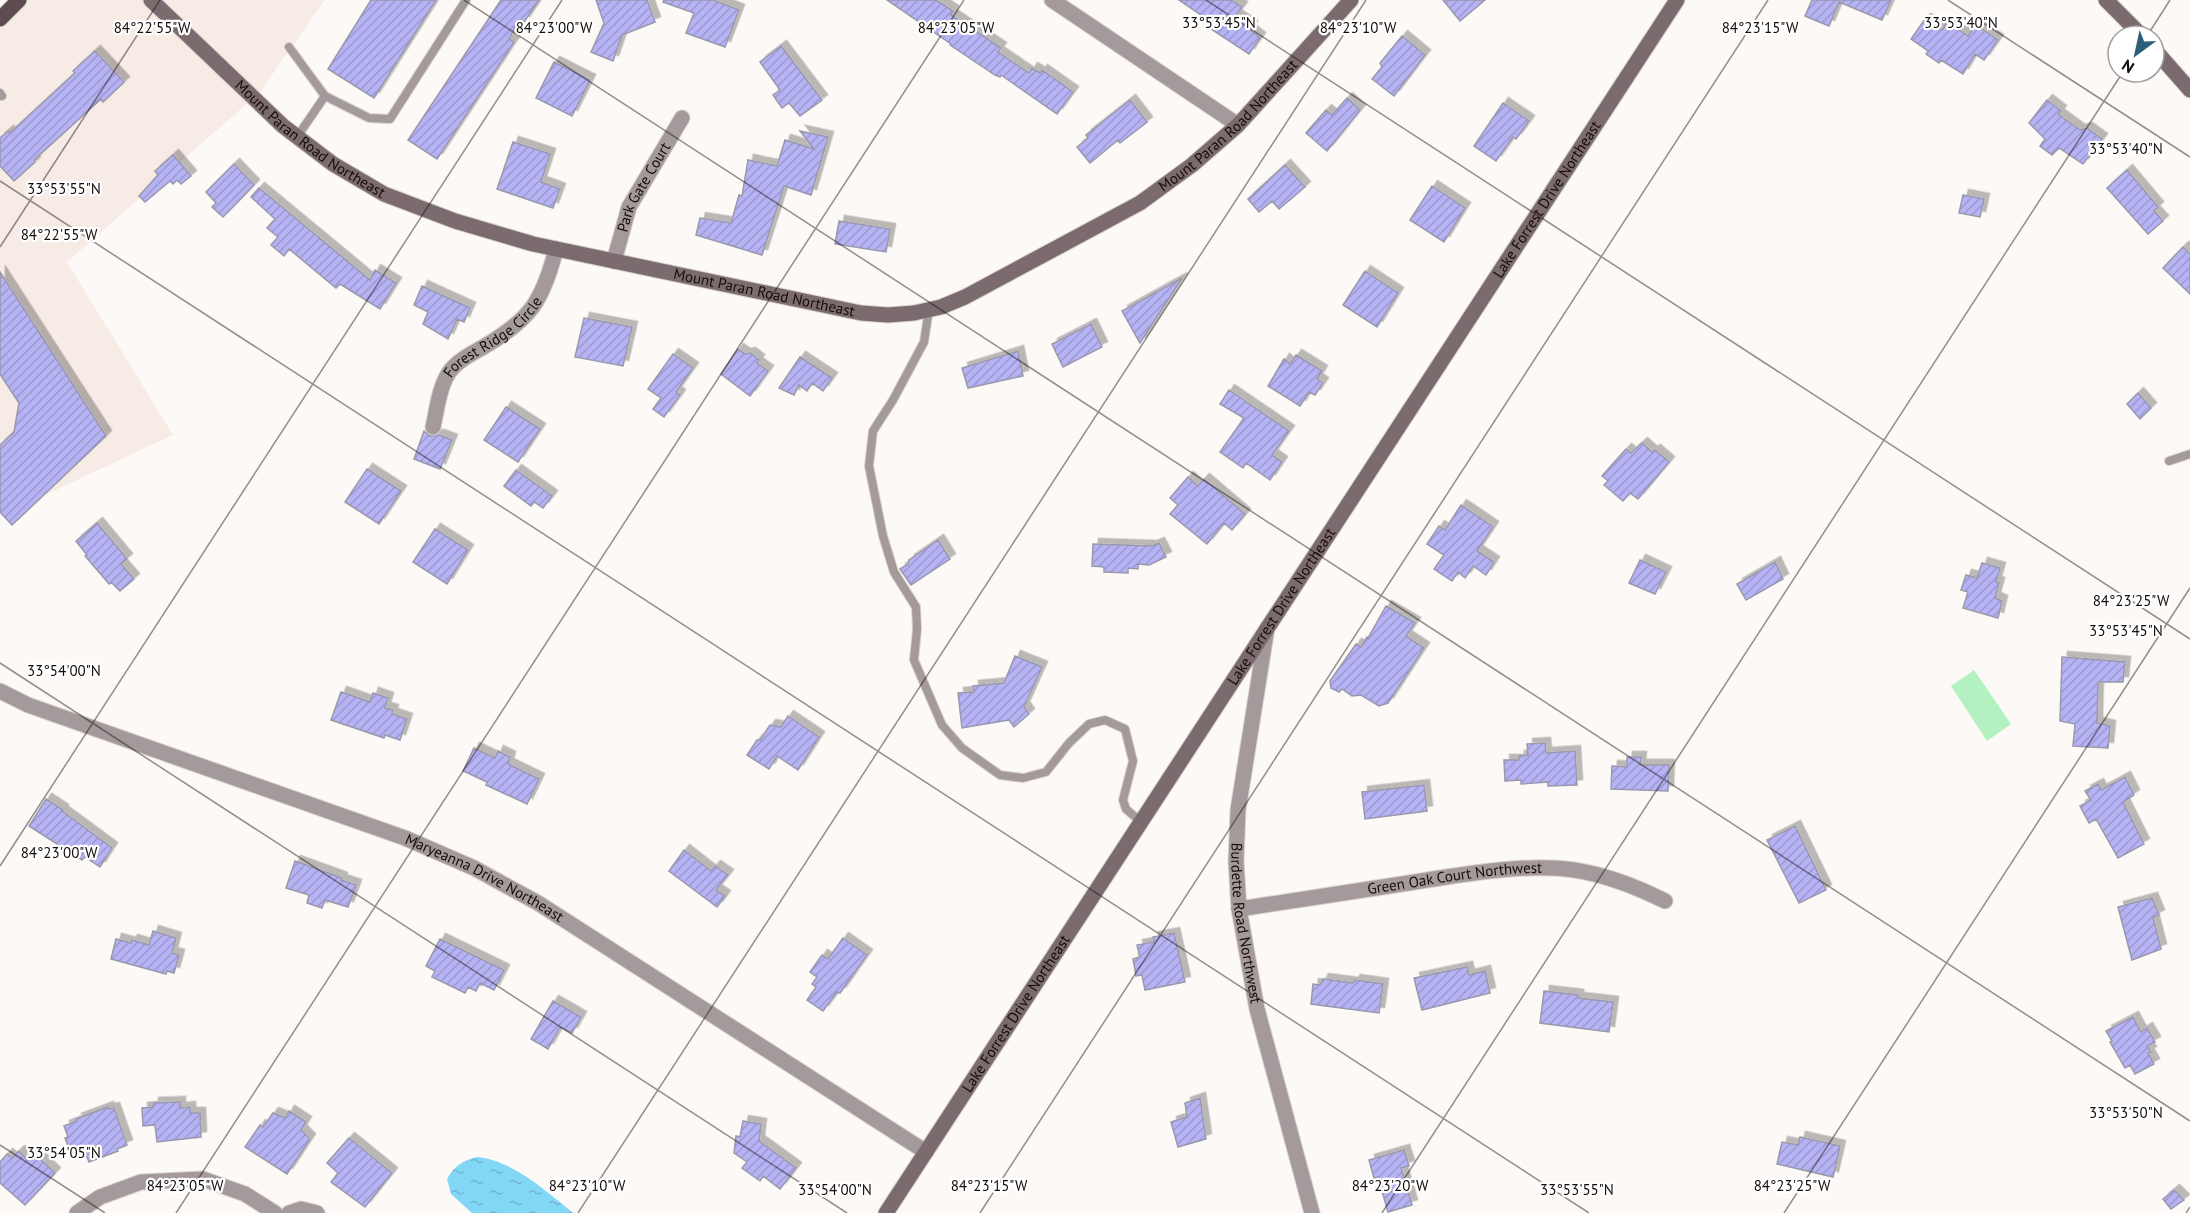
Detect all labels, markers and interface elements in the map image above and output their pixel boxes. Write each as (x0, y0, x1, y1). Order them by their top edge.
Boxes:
text: 33°53'45"N (1182, 13, 1256, 32)
text: 33°53'40"N (1924, 13, 1998, 32)
text: 84°22'55"W (114, 18, 191, 37)
text: 84°23'00"W (516, 18, 593, 37)
text: 84°23'05"W (918, 18, 995, 37)
text: 84°23'10"W (1320, 18, 1397, 37)
text: 84°23'15"W (1722, 18, 1799, 37)
north arrow (2106, 24, 2166, 84)
street label: Mount Paran Road Northeast (1154, 55, 1301, 195)
text: N (2118, 55, 2138, 78)
street label: Mount Paran Road Northeast (231, 75, 389, 202)
street label: Lake Forrest Drive Northeast (1488, 117, 1605, 281)
street label: Park Gate Court (612, 139, 674, 234)
text: 33°53'40"N (2089, 139, 2163, 158)
text: 33°53'55"N (27, 179, 101, 198)
text: 84°22'55"W (21, 225, 98, 244)
street label: Mount Paran Road Northeast (672, 264, 857, 320)
street label: Forest Ridge Circle (439, 293, 546, 381)
street label: Lake Forrest Drive Northeast (1223, 524, 1339, 688)
text: 84°23'25"W (2093, 591, 2170, 610)
text: 33°53'45"N (2089, 621, 2163, 640)
text: 33°54'00"N (27, 661, 101, 680)
street label: Maryeanna Drive Northeast (403, 829, 567, 926)
street label: Burdette Road Northwest (1227, 842, 1266, 1005)
text: 84°23'00"W (21, 843, 98, 862)
street label: Green Oak Court Northwest (1366, 858, 1542, 898)
street label: Lake Forrest Drive Northeast (957, 931, 1074, 1096)
text: 33°53'50"N (2089, 1103, 2163, 1122)
text: 33°54'05"N (27, 1143, 101, 1162)
text: 84°23'05"W (147, 1176, 224, 1195)
text: 84°23'10"W (549, 1176, 626, 1195)
text: 84°23'15"W (951, 1176, 1028, 1195)
text: 84°23'20"W (1352, 1176, 1429, 1195)
text: 84°23'25"W (1754, 1176, 1831, 1195)
text: 33°54'00"N (798, 1180, 872, 1199)
text: 33°53'55"N (1540, 1180, 1614, 1199)

